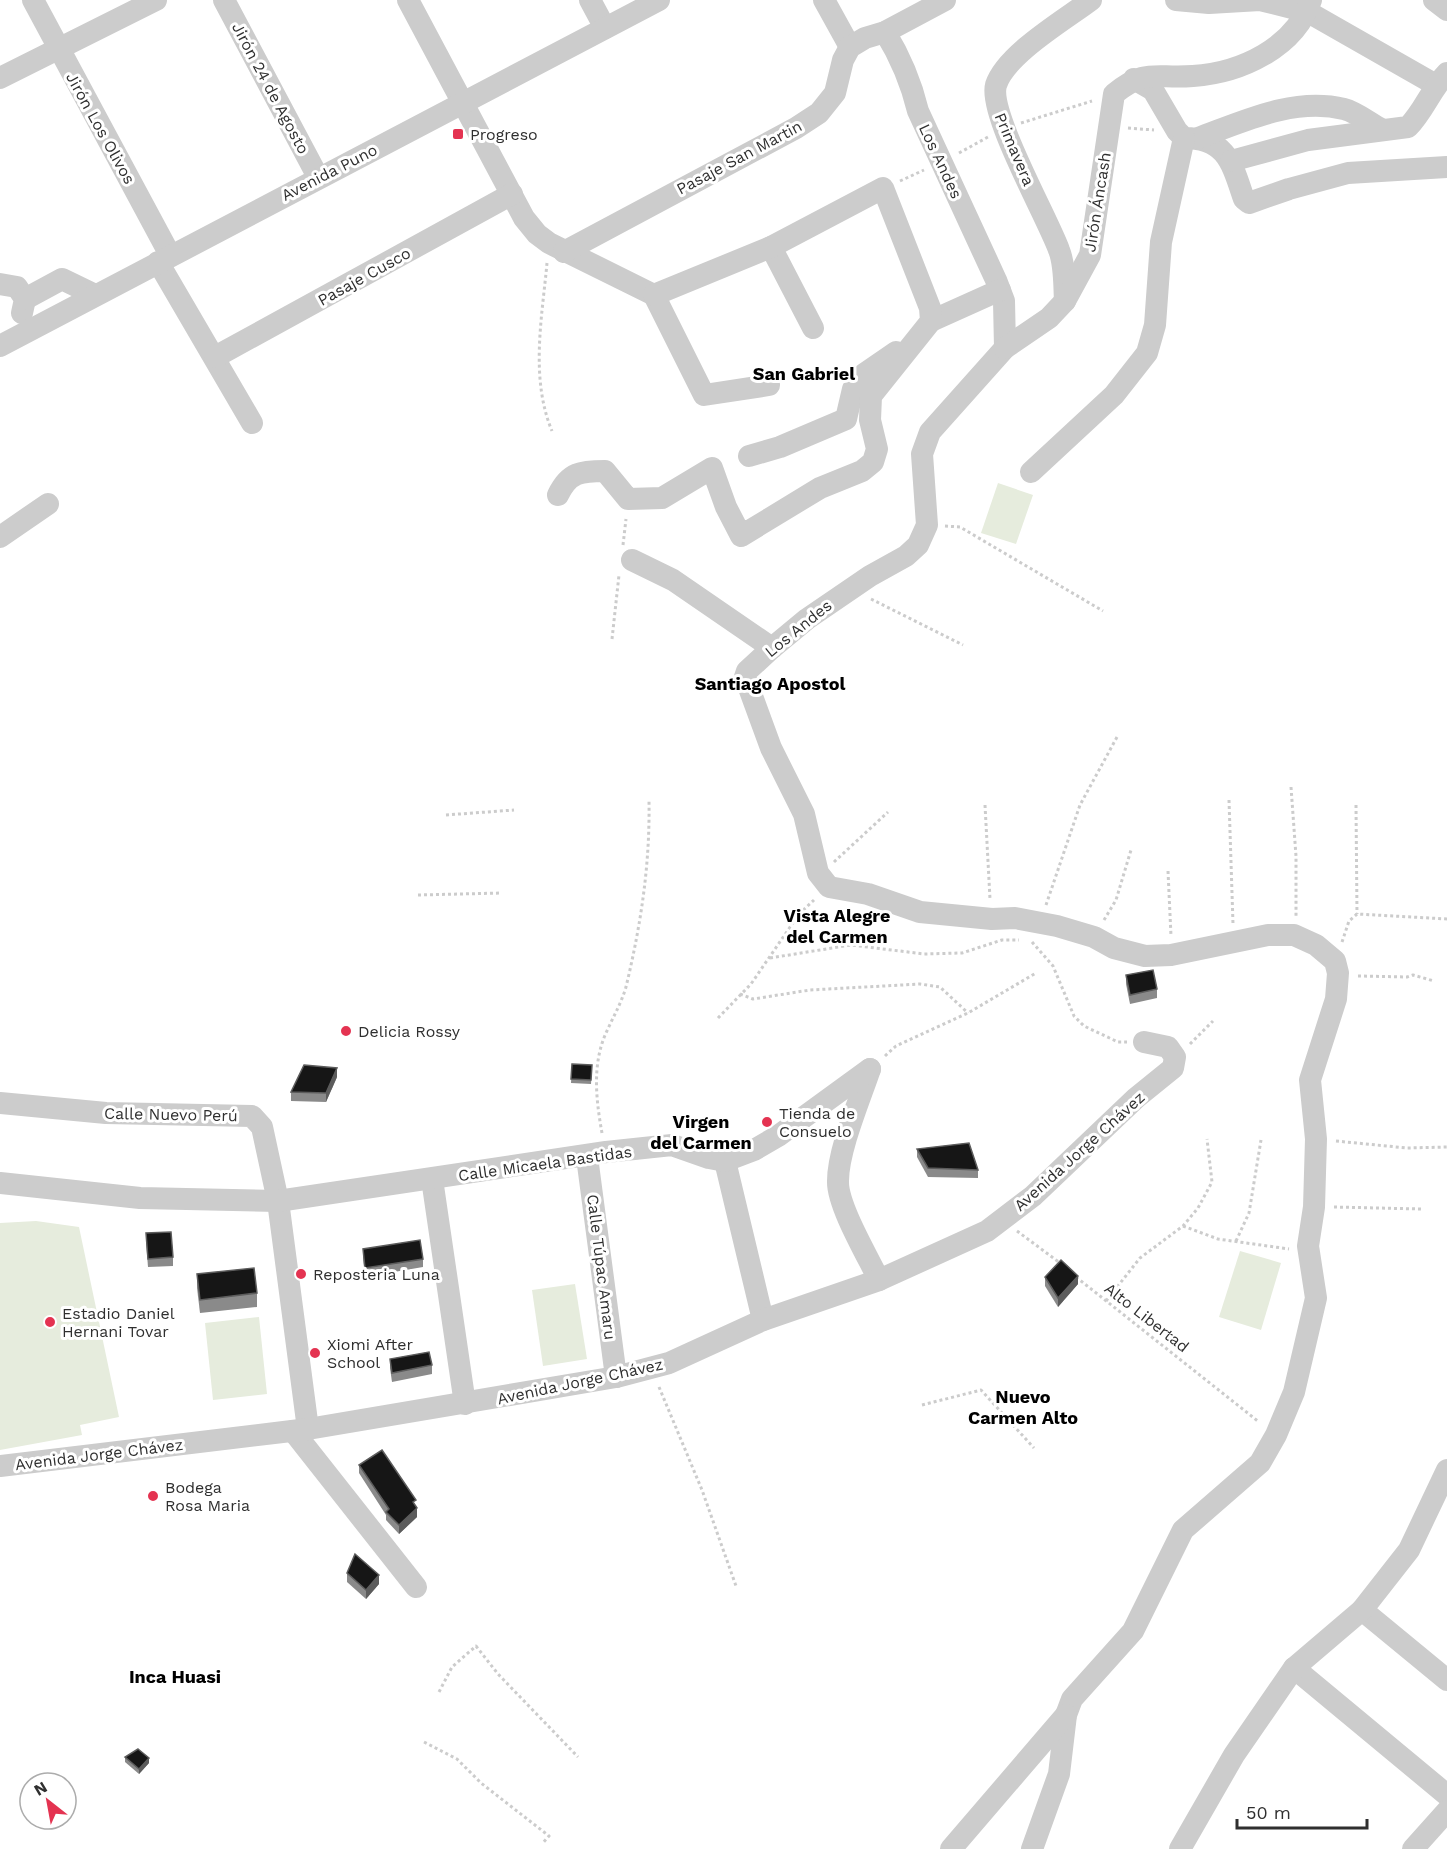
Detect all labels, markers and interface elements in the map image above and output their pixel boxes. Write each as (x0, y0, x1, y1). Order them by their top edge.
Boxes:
street label: Jirón 24 de Agosto (228, 19, 313, 157)
street label: Jirón Los Olivos (62, 69, 139, 187)
street label: Primavera (991, 110, 1038, 189)
street label: Pasaje San Martin (673, 116, 805, 199)
street label: Los Andes (915, 121, 966, 202)
place label: Progreso (470, 125, 538, 144)
marker: Progreso (451, 127, 465, 141)
street label: Avenida Puno (278, 140, 380, 205)
street label: Jirón Áncash (1080, 151, 1115, 253)
street label: Pasaje Cusco (315, 243, 414, 310)
district label: San Gabriel (753, 363, 855, 384)
street label: Los Andes (761, 596, 836, 661)
district label: Santiago Apostol (695, 673, 845, 694)
district label: Vista Alegre del Carmen (784, 905, 890, 947)
place label: Delicia Rossy (358, 1022, 461, 1041)
marker: Delicia Rossy (339, 1024, 353, 1038)
street label: Avenida Jorge Chávez (1010, 1088, 1149, 1215)
street label: Calle Nuevo Perú (104, 1104, 238, 1125)
place label: Tienda de Consuelo (779, 1104, 855, 1141)
district label: Virgen del Carmen (650, 1111, 752, 1153)
marker: Tienda de Consuelo (760, 1115, 774, 1129)
street label: Calle Micaela Bastidas (457, 1142, 633, 1185)
street label: Calle Túpac Amaru (583, 1193, 620, 1341)
place label: Reposteria Luna (313, 1265, 440, 1284)
marker: Reposteria Luna (294, 1267, 308, 1281)
street label: Alto Libertad (1101, 1279, 1193, 1356)
place label: Estadio Daniel Hernani Tovar (62, 1304, 175, 1341)
marker: Estadio Daniel Hernani Tovar (43, 1315, 57, 1329)
place label: Xiomi After School (327, 1335, 413, 1372)
marker: Xiomi After School (308, 1346, 322, 1360)
street label: Avenida Jorge Chávez (495, 1355, 665, 1408)
district label: Nuevo Carmen Alto (968, 1386, 1078, 1428)
street label: Avenida Jorge Chávez (14, 1435, 184, 1474)
place label: Bodega Rosa Maria (165, 1478, 250, 1515)
marker: Bodega Rosa Maria (146, 1489, 160, 1503)
district label: Inca Huasi (129, 1666, 221, 1687)
north arrow (18, 1771, 78, 1831)
text: N (31, 1777, 51, 1800)
scale bar (1237, 1792, 1368, 1830)
text: 50 m (1246, 1802, 1291, 1823)

